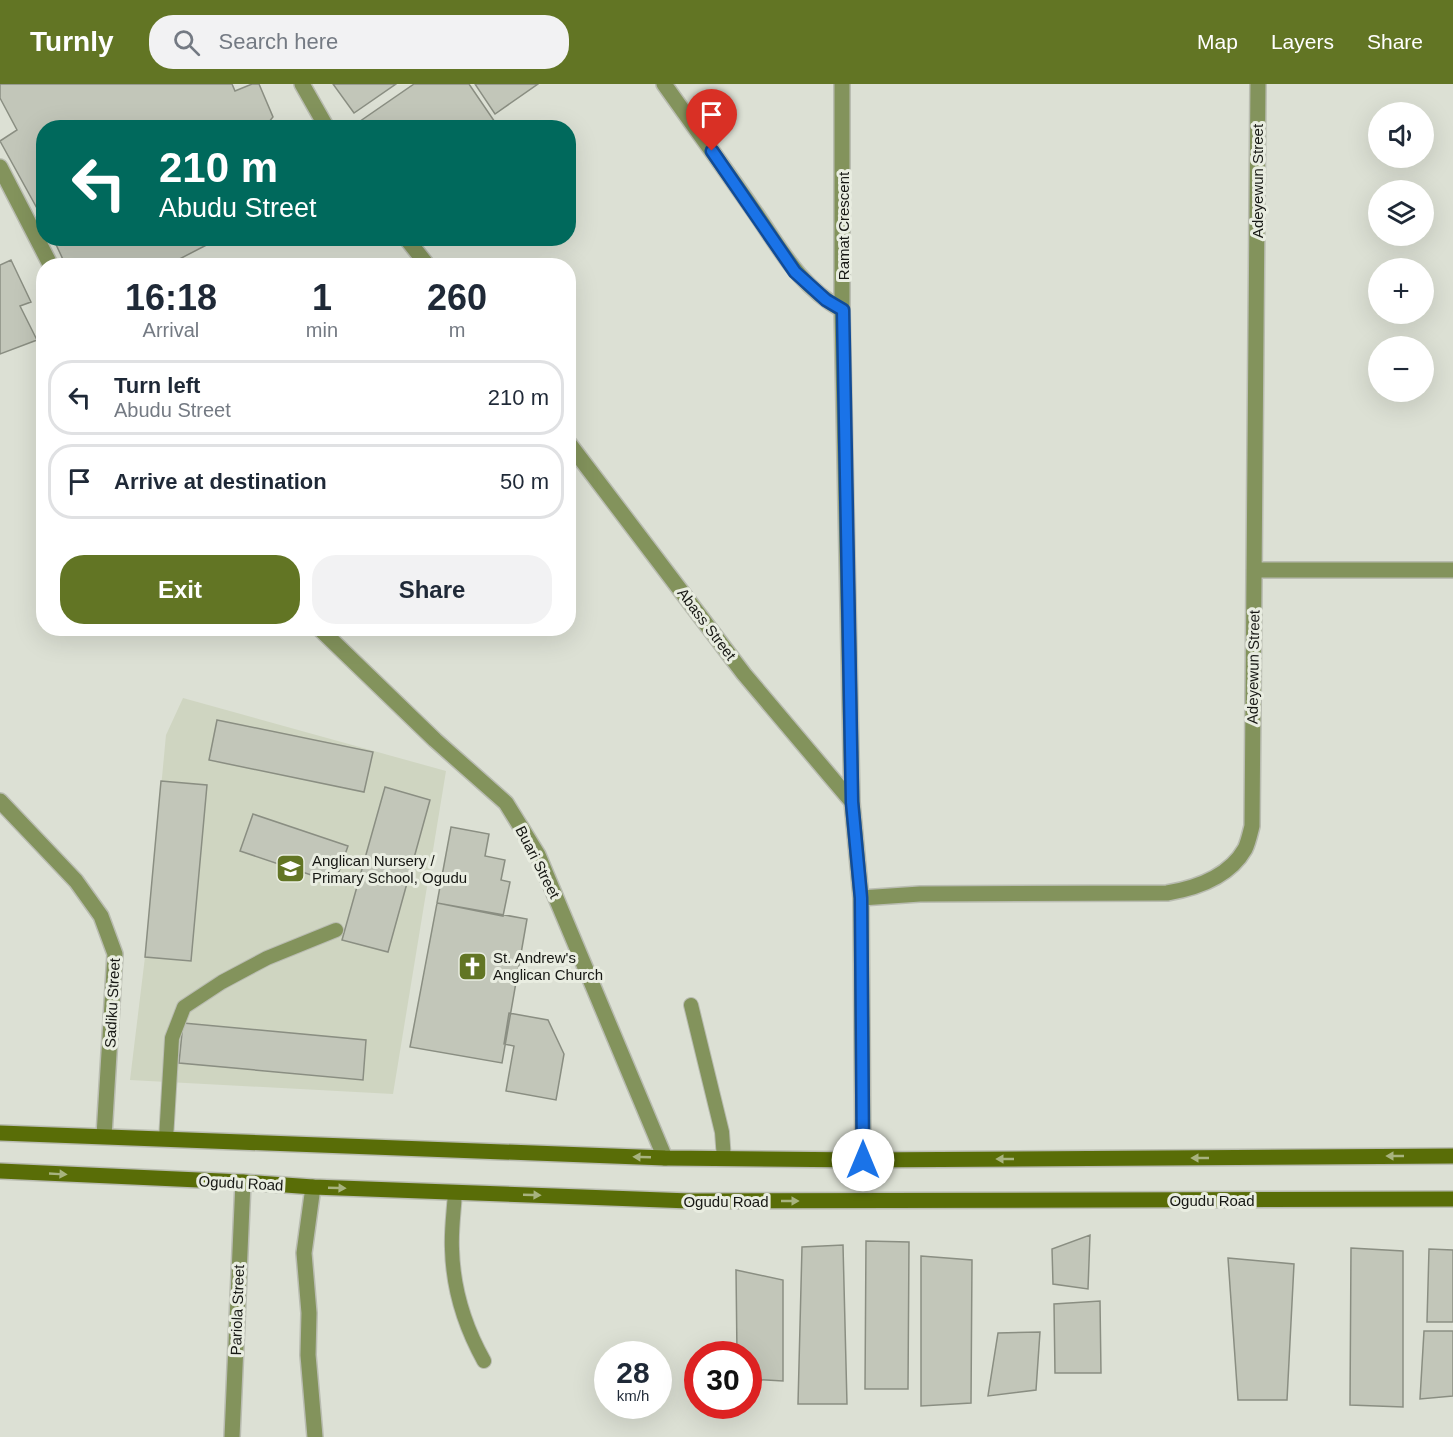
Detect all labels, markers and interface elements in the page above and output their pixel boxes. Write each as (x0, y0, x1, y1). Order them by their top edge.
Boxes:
search box (149, 15, 569, 69)
text: Turnly (30, 26, 113, 57)
icon: search (170, 26, 203, 59)
text: Search here (218, 29, 338, 54)
text: Map (1197, 30, 1238, 53)
text: Layers (1271, 30, 1334, 53)
text: Share (1367, 30, 1423, 53)
pin (686, 89, 737, 151)
icon: arrive (695, 98, 728, 131)
map controls (1368, 102, 1434, 402)
button: sound (1368, 102, 1434, 168)
street label: Adeyewun Street (1249, 123, 1266, 238)
icon: left (60, 144, 138, 222)
text: 210 m (159, 144, 278, 191)
street label: Ramat Crescent (835, 171, 852, 280)
button: layers (1368, 180, 1434, 246)
text: Abudu Street (159, 193, 317, 223)
button: + (1368, 258, 1434, 324)
text: 16:18 (125, 277, 217, 318)
text: 1 (312, 277, 332, 318)
text: 260 (427, 277, 487, 318)
text: Arrival (143, 319, 199, 341)
text: min (306, 319, 338, 341)
text: m (449, 319, 465, 341)
button: − (1368, 336, 1434, 402)
text: Turn left (114, 373, 200, 398)
icon: left (63, 381, 96, 414)
text: 210 m (488, 385, 549, 410)
text: Abudu Street (114, 399, 231, 421)
icon: arrive (63, 465, 96, 498)
text: Arrive at destination (114, 469, 327, 494)
text: 50 m (500, 469, 549, 494)
button: Exit (60, 555, 300, 624)
button: Share (312, 555, 552, 624)
street label: Abass Street (674, 585, 740, 664)
street label: Adeyewun Street (1244, 609, 1263, 724)
street label: Buari Street (512, 823, 564, 902)
place label: Anglican Nursery / Primary School, Ogudu (312, 852, 467, 886)
school or university icon: Anglican Nursery / Primary School, Ogudu (275, 853, 307, 885)
place label: St. Andrew's Anglican Church (493, 949, 603, 983)
church icon: St. Andrew's Anglican Church (456, 950, 488, 982)
street label: Sadiku Street (101, 957, 123, 1048)
position arrow (831, 1128, 895, 1192)
one-way arrow (1385, 1151, 1404, 1161)
one-way arrow (632, 1152, 651, 1161)
one-way arrow (1190, 1153, 1209, 1163)
one-way arrow (995, 1154, 1014, 1164)
one-way arrow (49, 1170, 68, 1179)
street label: Ogudu Road (198, 1172, 284, 1194)
one-way arrow (328, 1183, 347, 1193)
one-way arrow (522, 1191, 541, 1200)
street label: Ogudu Road (1169, 1192, 1255, 1209)
street label: Ogudu Road (683, 1193, 769, 1210)
one-way arrow (780, 1196, 799, 1206)
street label: Pariola Street (227, 1263, 247, 1356)
speed limit sign: 30 (684, 1341, 762, 1419)
text: 28 (616, 1356, 650, 1389)
text: km/h (617, 1387, 649, 1404)

